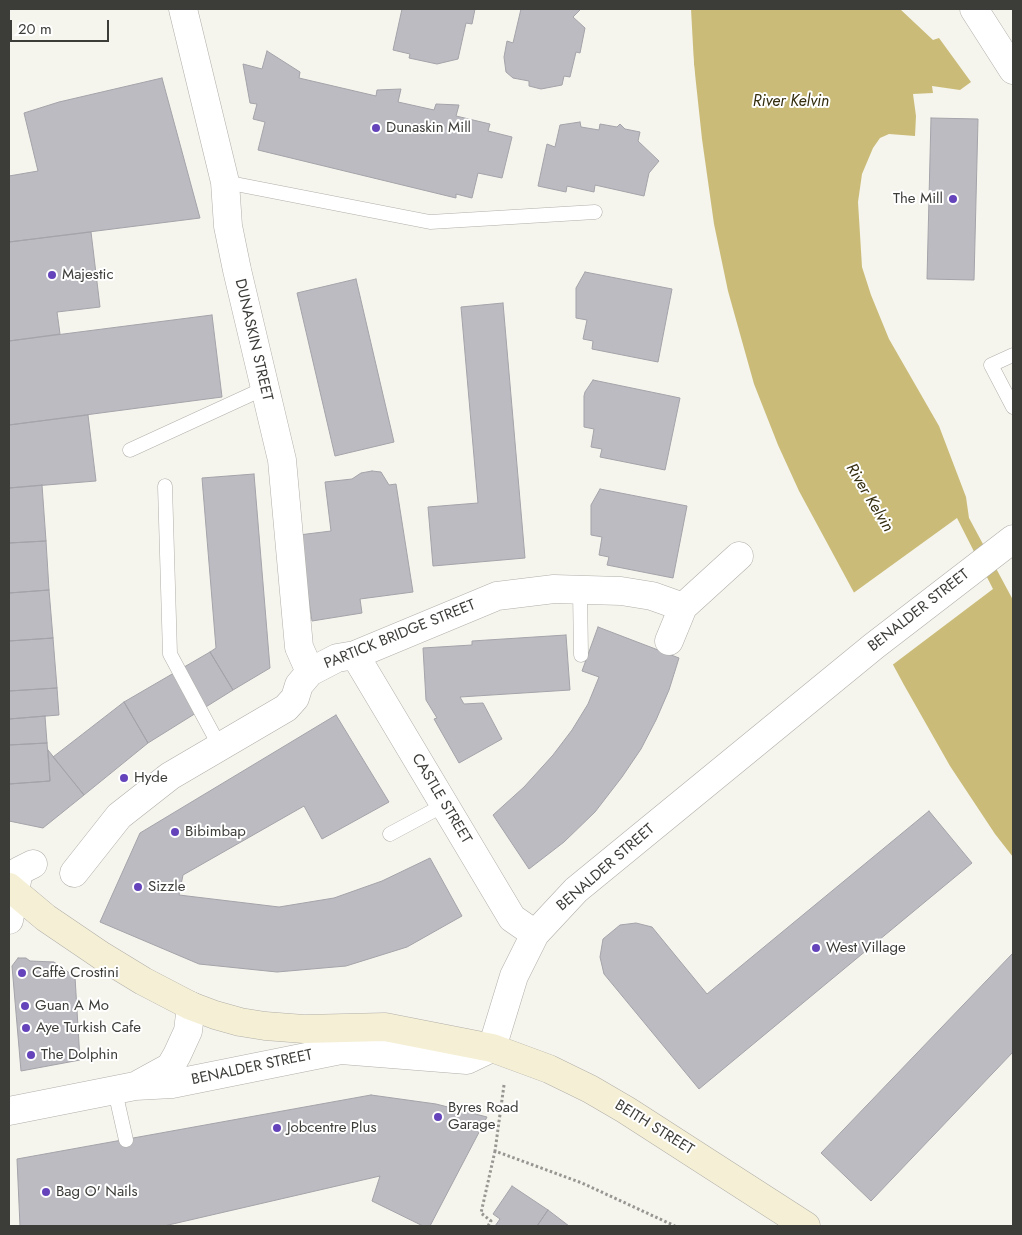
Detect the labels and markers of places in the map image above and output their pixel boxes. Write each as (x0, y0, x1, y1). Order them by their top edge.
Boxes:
place label: Dunaskin Mill (386, 119, 471, 137)
marker: Dunaskin Mill (370, 122, 382, 134)
place label: The Mill (893, 190, 943, 208)
marker: The Mill (947, 193, 959, 205)
place label: Majestic (62, 266, 114, 284)
marker: Majestic (46, 269, 58, 281)
place label: Hyde (134, 769, 168, 787)
marker: Hyde (118, 772, 130, 784)
place label: Bibimbap (185, 823, 246, 841)
marker: Bibimbap (169, 826, 181, 838)
place label: Sizzle (148, 878, 186, 896)
marker: Sizzle (132, 881, 144, 893)
place label: West Village (826, 939, 906, 957)
marker: West Village (810, 942, 822, 954)
place label: Caffè Crostini (32, 964, 119, 982)
marker: Caffè Crostini (16, 967, 28, 979)
place label: Guan A Mo (35, 997, 109, 1015)
marker: Guan A Mo (19, 1000, 31, 1012)
place label: Aye Turkish Cafe (36, 1019, 141, 1037)
marker: Aye Turkish Cafe (20, 1022, 32, 1034)
place label: The Dolphin (41, 1046, 118, 1064)
marker: The Dolphin (25, 1049, 37, 1061)
place label: Byres Road Garage (448, 1099, 519, 1134)
marker: Byres Road Garage (432, 1111, 444, 1123)
place label: Jobcentre Plus (287, 1119, 376, 1137)
marker: Jobcentre Plus (271, 1122, 283, 1134)
place label: Bag O' Nails (56, 1183, 137, 1201)
marker: Bag O' Nails (40, 1186, 52, 1198)

